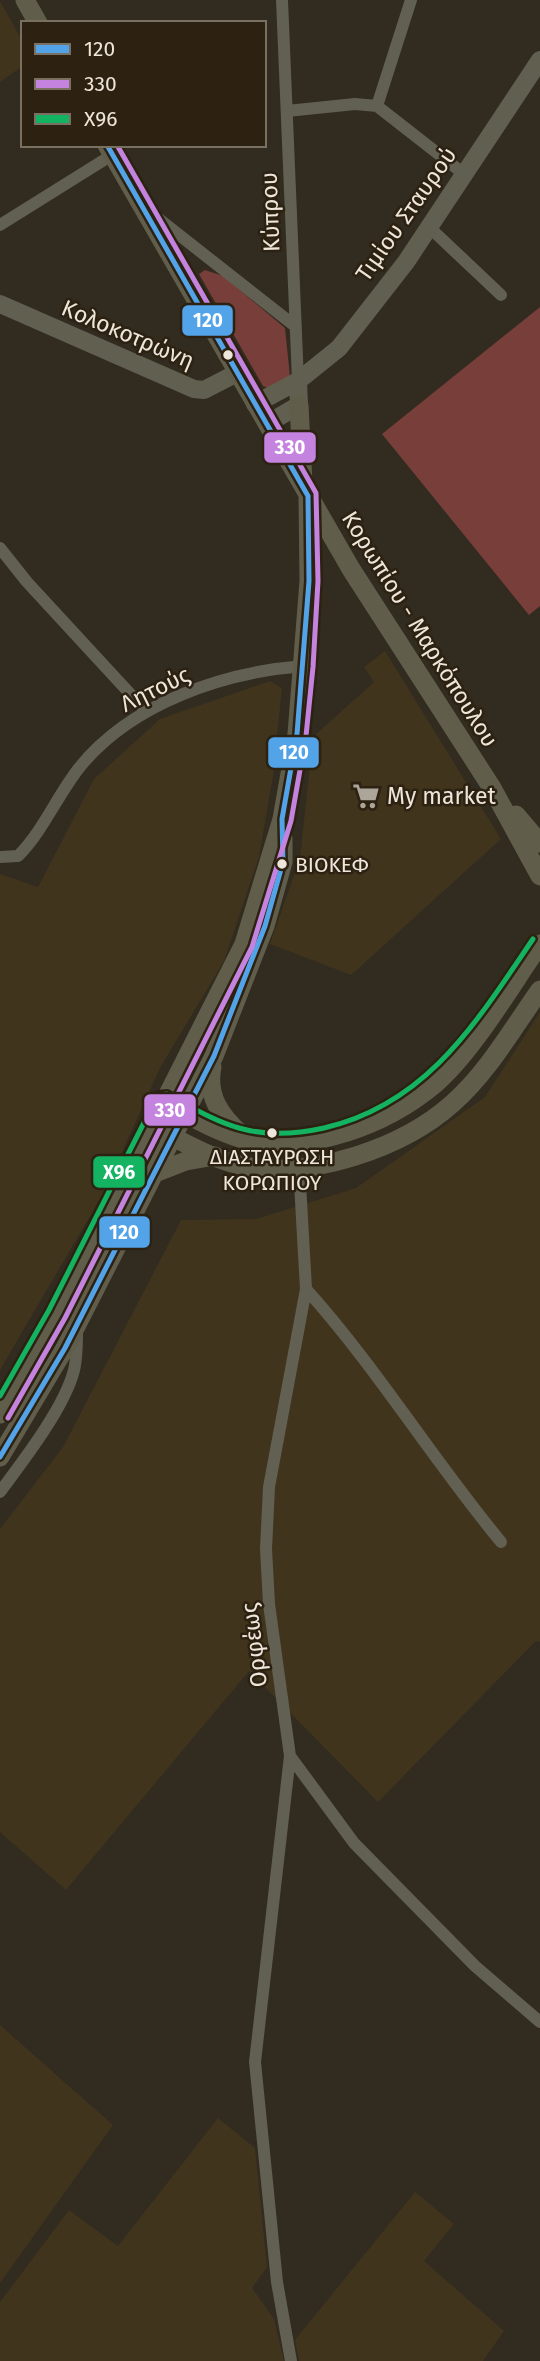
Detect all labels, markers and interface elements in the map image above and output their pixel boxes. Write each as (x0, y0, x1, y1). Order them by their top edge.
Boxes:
legend (21, 21, 266, 147)
text: 120 (84, 36, 115, 62)
text: 330 (84, 71, 117, 97)
text: Χ96 (84, 106, 117, 132)
street label: Τιμίου Σταυρού (349, 142, 463, 286)
street label: Κύπρου (255, 172, 285, 252)
street label: Κολοκοτρώνη (57, 293, 199, 375)
line badge: 120 (181, 304, 234, 337)
text: 120 (193, 309, 223, 332)
unlabelled marker (221, 348, 235, 362)
line badge: 330 (263, 431, 317, 464)
text: 330 (274, 436, 305, 459)
street label: Κορωπίου - Μαρκόπουλου (336, 506, 504, 752)
street label: Λητούς (116, 660, 195, 718)
line badge: 120 (267, 736, 320, 769)
text: 120 (279, 741, 309, 764)
supermarket icon: My market (351, 781, 381, 811)
place label: My market (387, 782, 497, 810)
place label: ΒΙΟΚΕΦ (295, 852, 369, 878)
marker: ΒΙΟΚΕΦ (275, 857, 289, 871)
line badge: 330 (143, 1093, 197, 1127)
text: 330 (154, 1099, 185, 1122)
marker: ΔΙΑΣΤΑΥΡΩΣΗ ΚΟΡΩΠΙΟΥ (265, 1126, 279, 1140)
place label: ΔΙΑΣΤΑΥΡΩΣΗ ΚΟΡΩΠΙΟΥ (210, 1144, 334, 1196)
line badge: Χ96 (92, 1155, 146, 1189)
text: Χ96 (102, 1161, 135, 1184)
line badge: 120 (98, 1215, 151, 1249)
text: 120 (109, 1221, 139, 1244)
street label: Ορφέως (235, 1601, 273, 1689)

